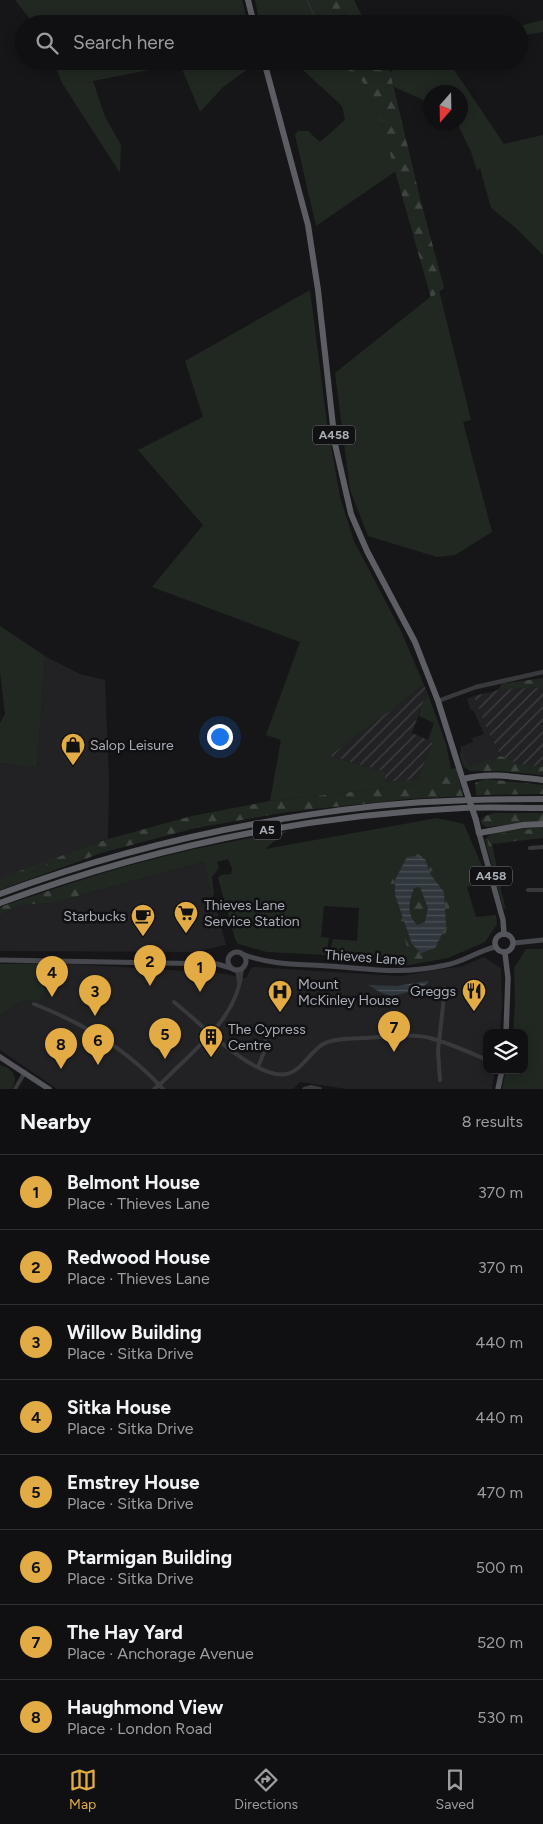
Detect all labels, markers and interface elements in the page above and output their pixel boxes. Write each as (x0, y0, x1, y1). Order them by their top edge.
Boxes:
search box (15, 15, 528, 70)
icon: search (33, 29, 61, 57)
text: Search here (73, 31, 175, 54)
north arrow (423, 85, 468, 130)
road number: A458 (313, 426, 355, 444)
your location (207, 724, 233, 750)
shop icon: Salop Leisure (60, 732, 86, 766)
place label: Salop Leisure (90, 737, 174, 754)
road number: A5 (253, 820, 281, 840)
road number: A458 (470, 866, 512, 886)
place label: Thieves Lane Service Station (204, 897, 300, 930)
supermarket icon: Thieves Lane Service Station (173, 900, 199, 934)
cafe icon: Starbucks (130, 903, 156, 937)
place label: Starbucks (63, 908, 126, 925)
pin: 2 (134, 945, 166, 986)
street label: Thieves Lane (324, 946, 406, 969)
pin: 1 (184, 951, 216, 992)
pin: 4 (36, 956, 68, 997)
pin: 3 (79, 975, 111, 1016)
place label: Mount McKinley House (298, 976, 399, 1009)
restaurant icon: Greggs (461, 978, 487, 1012)
hospital icon: Mount McKinley House (267, 979, 293, 1013)
place label: Greggs (410, 983, 456, 1000)
pin: 7 (378, 1011, 410, 1052)
pin: 5 (149, 1018, 181, 1059)
place label: The Cypress Centre (228, 1021, 306, 1054)
pin: 6 (82, 1024, 114, 1065)
building icon: The Cypress Centre (198, 1024, 224, 1058)
pin: 8 (45, 1028, 77, 1069)
map controls (483, 1029, 528, 1074)
button: layers (483, 1029, 528, 1074)
text: Nearby (20, 1109, 91, 1134)
text: 8 results (462, 1112, 523, 1131)
text: Belmont House (67, 1171, 200, 1194)
text: 1 (33, 1183, 39, 1202)
text: 370 m (478, 1183, 523, 1202)
text: Place · Thieves Lane (67, 1194, 210, 1213)
text: Redwood House (67, 1246, 210, 1269)
text: 2 (31, 1258, 41, 1277)
text: 370 m (478, 1258, 523, 1277)
text: Place · Thieves Lane (67, 1269, 210, 1288)
text: Willow Building (67, 1321, 202, 1344)
text: 3 (32, 1333, 40, 1352)
text: 440 m (475, 1333, 523, 1352)
text: Place · Sitka Drive (67, 1344, 194, 1363)
text: Sitka House (67, 1396, 171, 1419)
text: 4 (31, 1408, 41, 1427)
text: 440 m (475, 1408, 523, 1427)
text: Place · Sitka Drive (67, 1419, 194, 1438)
text: Emstrey House (67, 1471, 200, 1494)
text: 5 (31, 1483, 41, 1502)
text: 470 m (477, 1483, 523, 1502)
text: Place · Sitka Drive (67, 1494, 194, 1513)
text: Ptarmigan Building (67, 1546, 232, 1569)
text: 6 (31, 1558, 41, 1577)
text: 500 m (476, 1558, 523, 1577)
text: Place · Sitka Drive (67, 1569, 194, 1588)
text: The Hay Yard (67, 1621, 183, 1644)
text: 7 (32, 1633, 40, 1652)
text: 520 m (477, 1633, 523, 1652)
text: Place · Anchorage Avenue (67, 1644, 254, 1663)
text: Haughmond View (67, 1696, 223, 1719)
text: 8 (31, 1708, 41, 1727)
text: 530 m (477, 1708, 523, 1727)
text: Place · London Road (67, 1719, 212, 1738)
tab: Map (69, 1766, 97, 1813)
tab: Directions (234, 1766, 298, 1813)
tab: Saved (436, 1766, 474, 1813)

